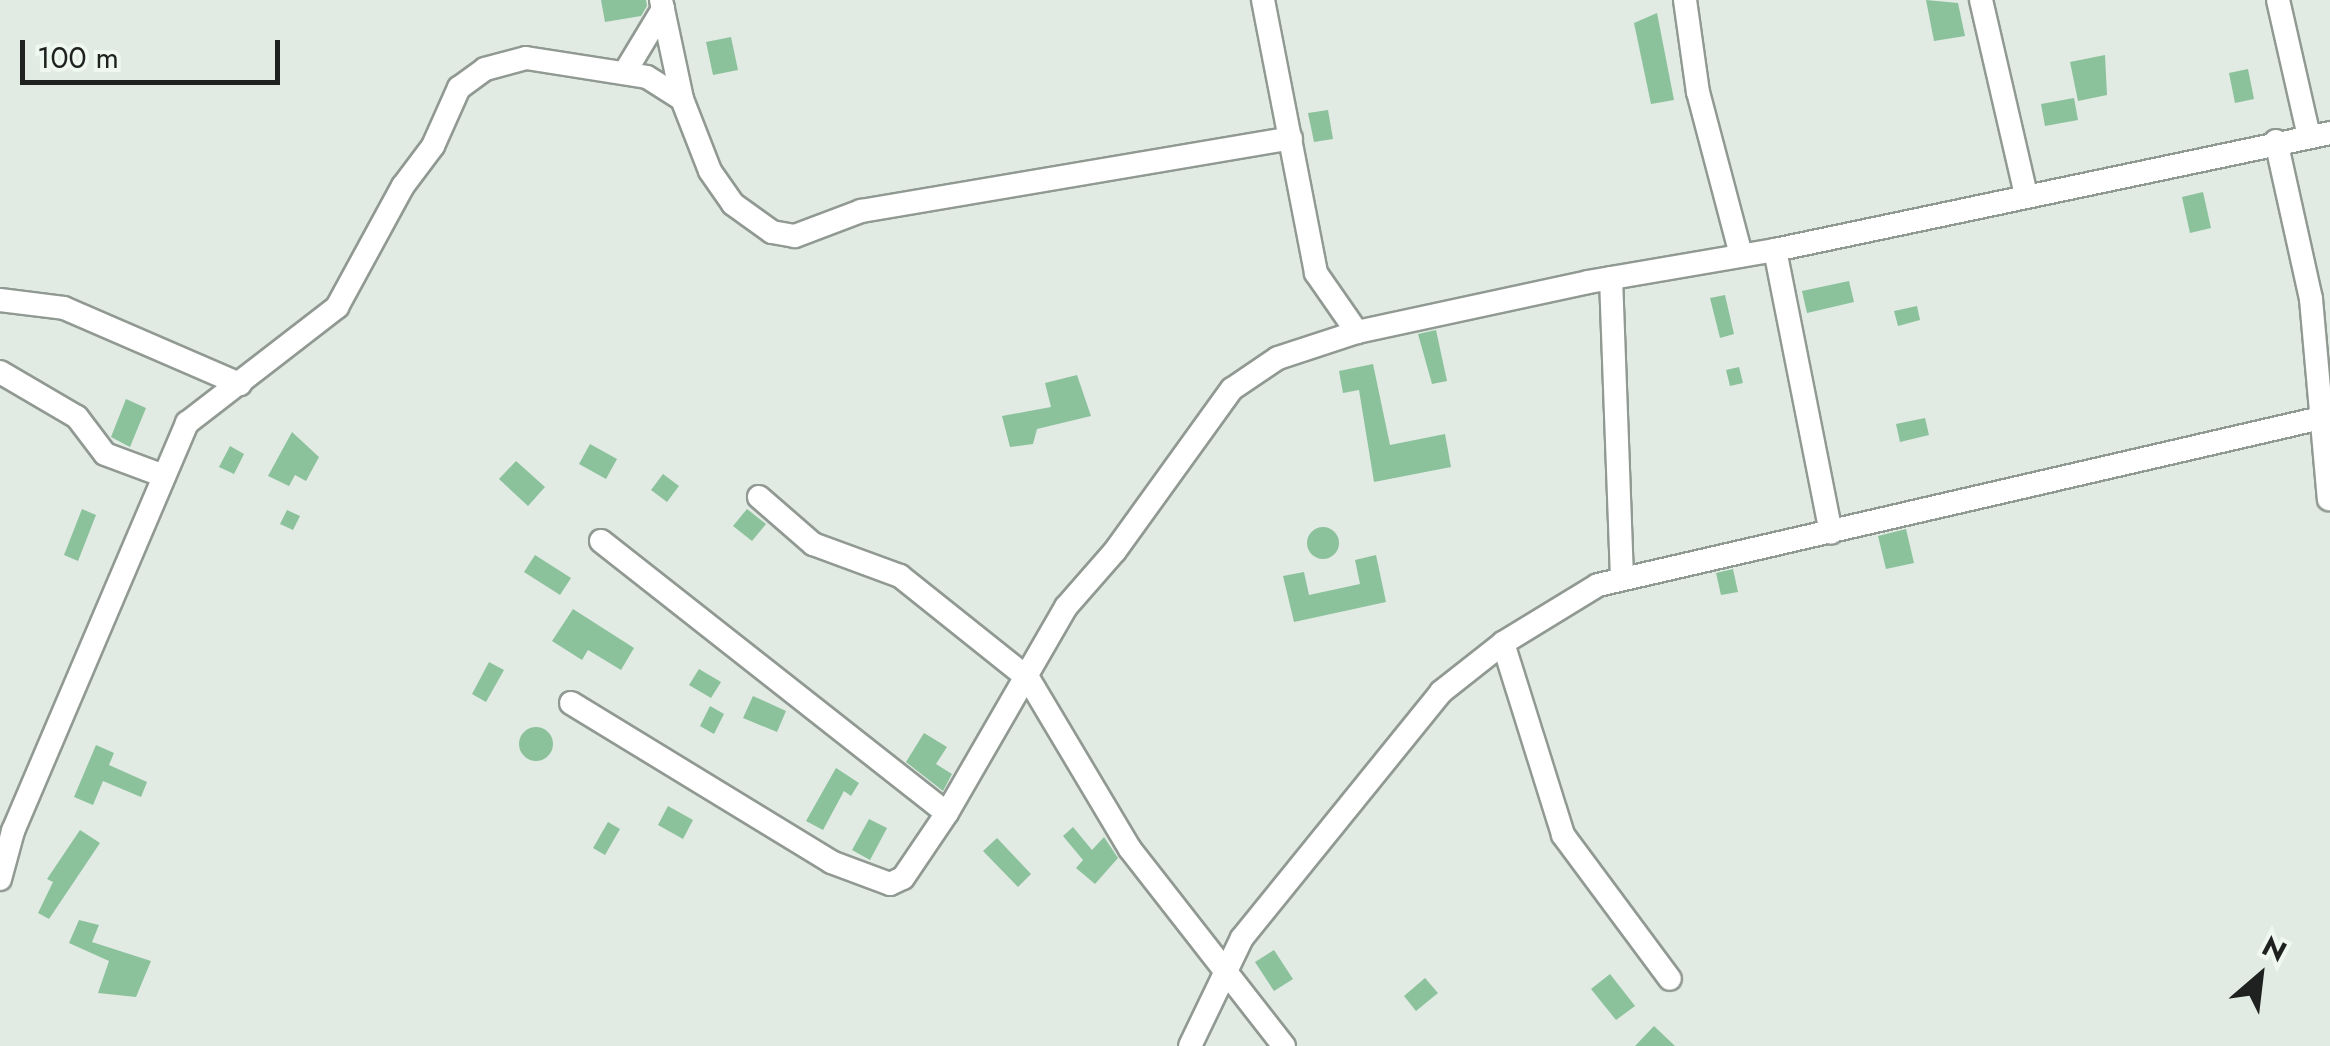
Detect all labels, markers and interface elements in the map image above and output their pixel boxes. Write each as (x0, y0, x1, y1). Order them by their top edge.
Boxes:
scale bar (25, 20, 285, 82)
text: 100 m (37, 36, 119, 79)
north arrow (2210, 926, 2310, 1026)
text: N (2255, 926, 2294, 972)

